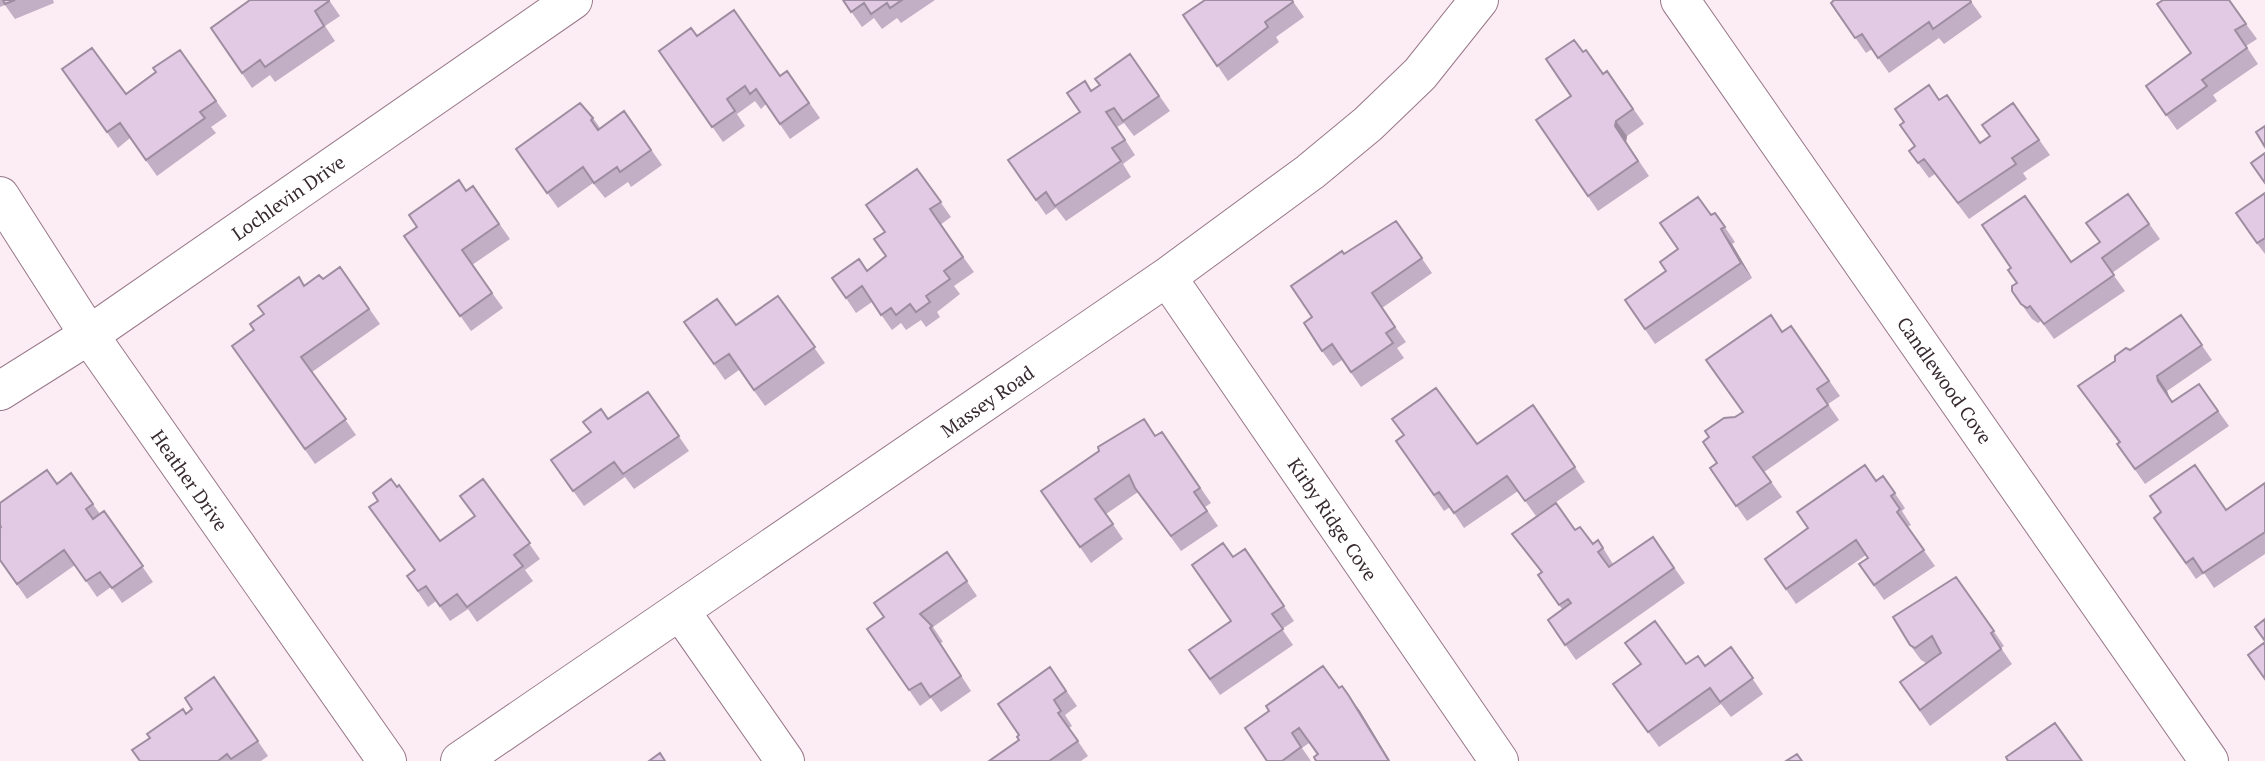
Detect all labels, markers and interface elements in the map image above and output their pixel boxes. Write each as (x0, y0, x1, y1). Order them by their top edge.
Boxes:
street label: Lochlevin Drive (227, 149, 349, 245)
street label: Candlewood Cove (1892, 312, 1998, 448)
street label: Massey Road (935, 359, 1039, 442)
street label: Heather Drive (146, 425, 234, 535)
street label: Kirby Ridge Cove (1283, 453, 1383, 585)

